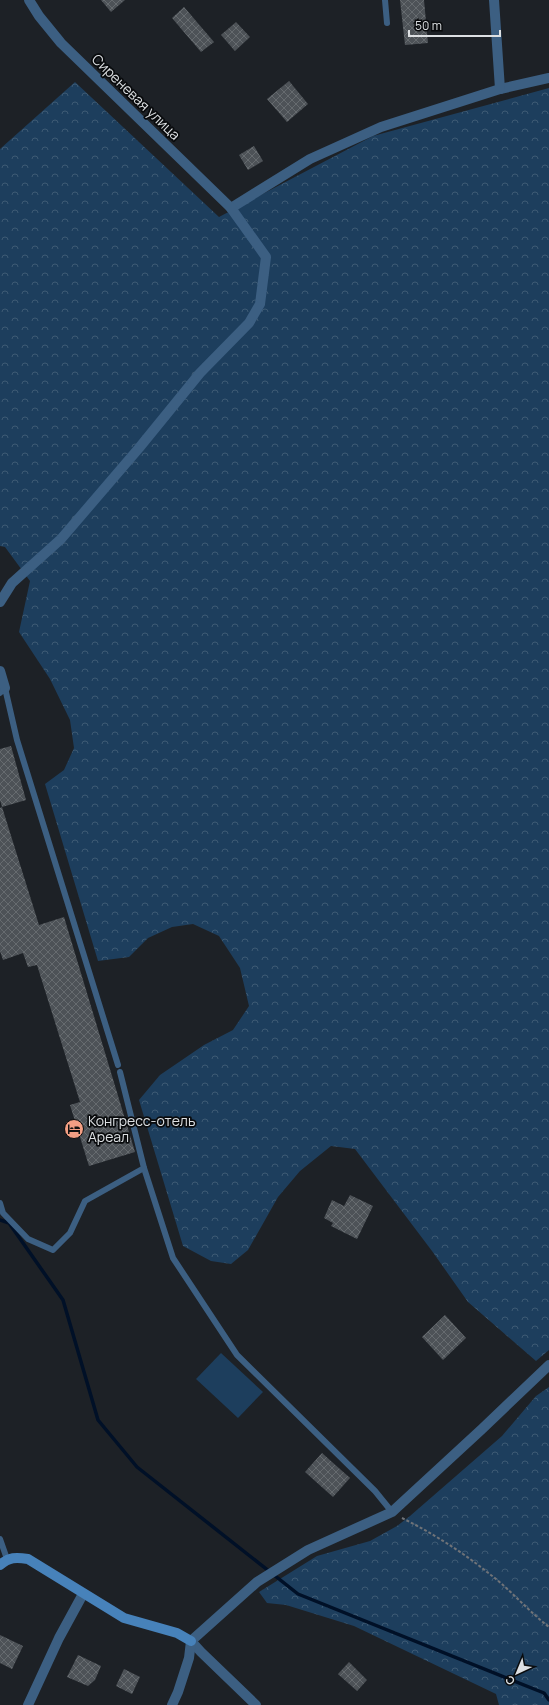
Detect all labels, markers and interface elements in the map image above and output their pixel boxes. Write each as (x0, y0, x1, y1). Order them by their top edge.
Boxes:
scale bar (409, 12, 500, 38)
text: 50 m (415, 17, 442, 34)
street label: Сиреневая улица (88, 49, 185, 144)
place label: Конгресс-отель Ареал (88, 1111, 195, 1146)
hotel icon: Конгресс-отель Ареал (63, 1118, 85, 1140)
north arrow (497, 1653, 537, 1693)
text: С (502, 1672, 518, 1689)

